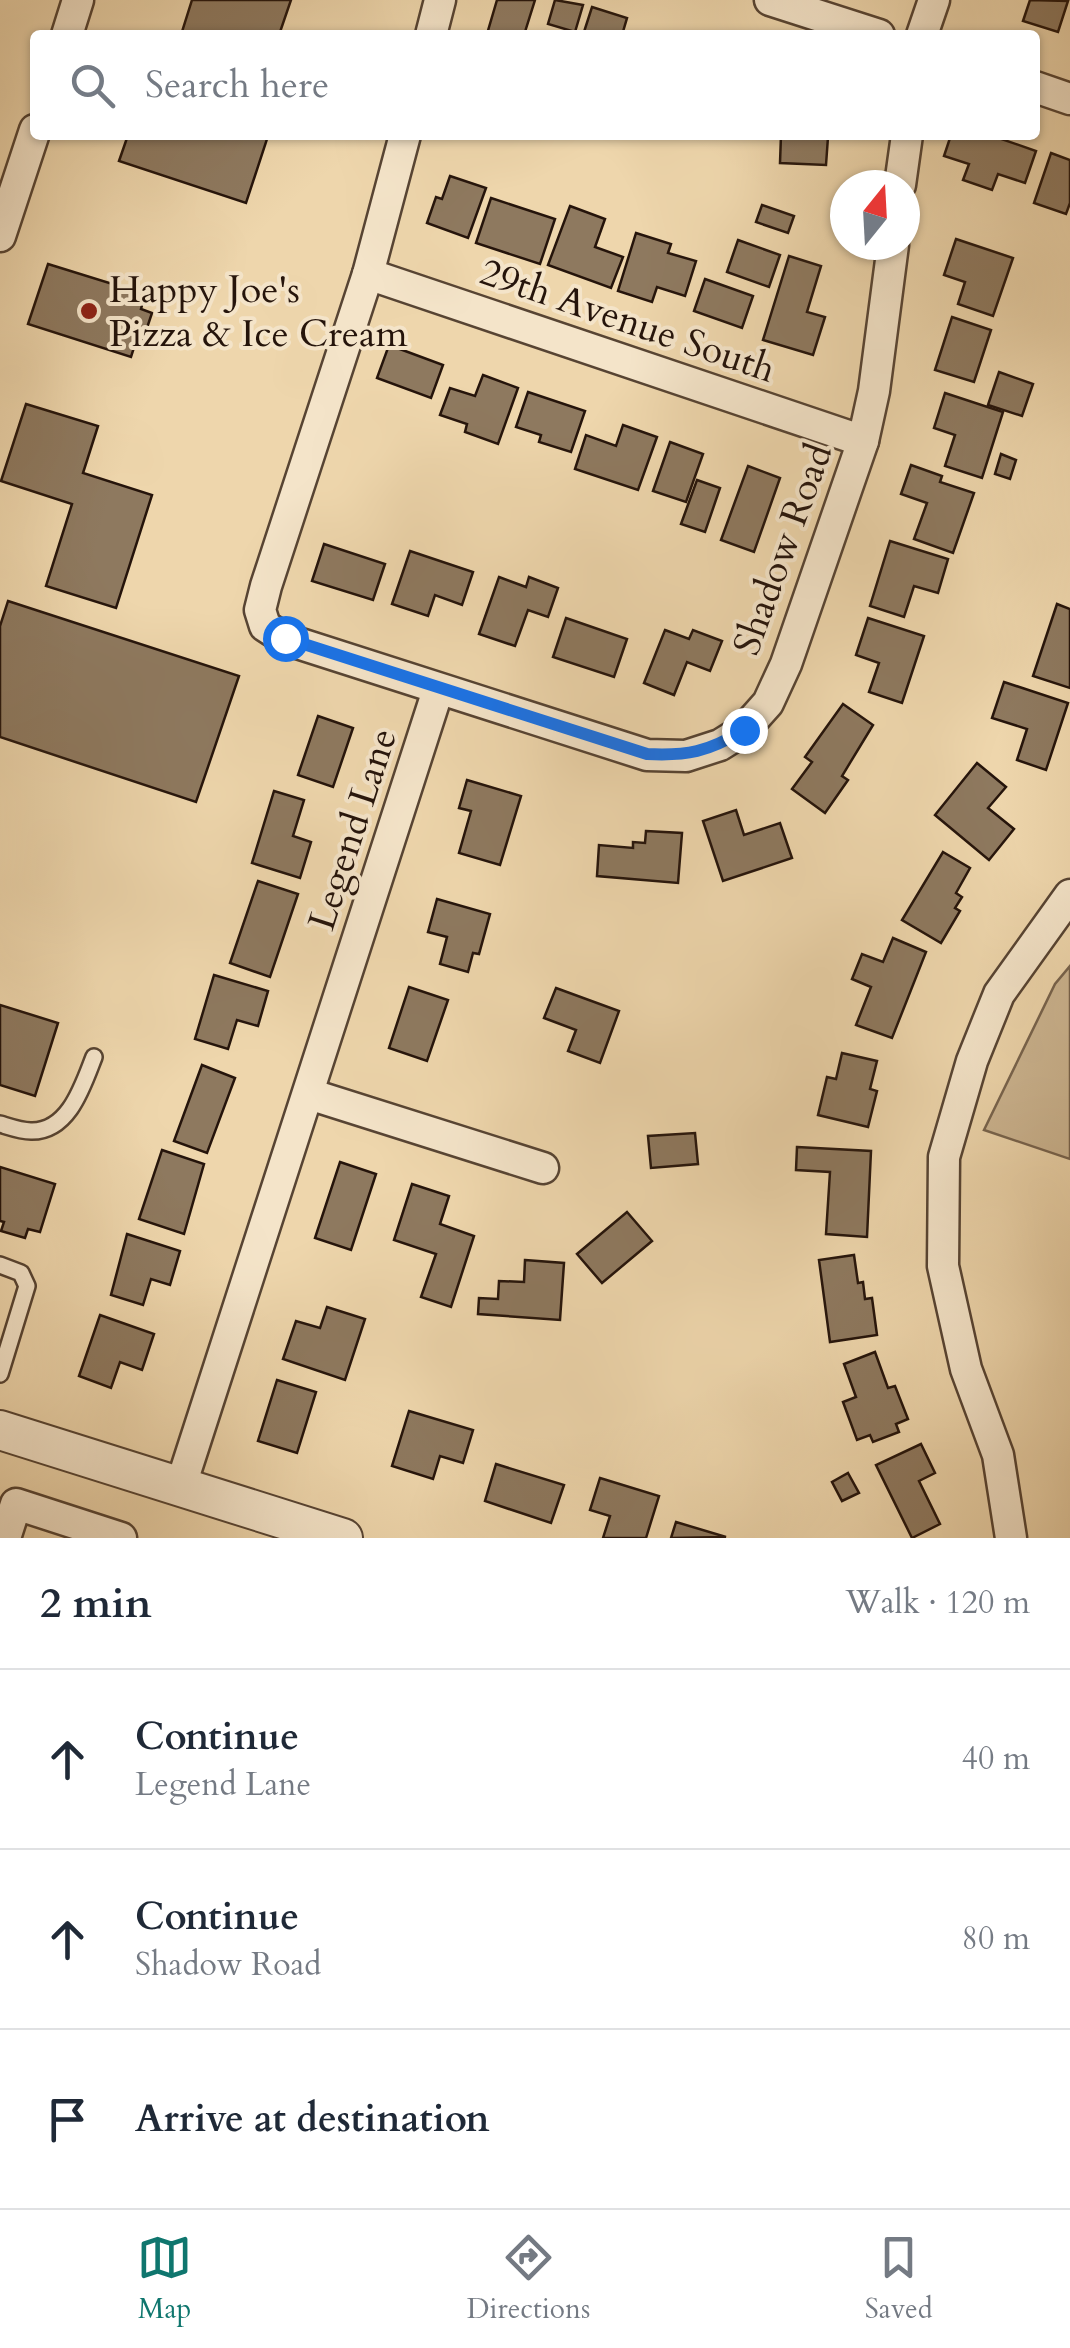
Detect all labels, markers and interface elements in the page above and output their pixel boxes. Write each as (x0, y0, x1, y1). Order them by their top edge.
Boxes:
search box (30, 30, 1040, 140)
icon: search (65, 58, 120, 113)
text: Search here (145, 59, 329, 111)
north arrow (830, 170, 920, 260)
street label: 29th Avenue South (473, 246, 782, 396)
place label: Happy Joe's Pizza & Ice Cream (109, 264, 409, 360)
marker: Happy Joe's Pizza & Ice Cream (78, 300, 100, 322)
street label: Shadow Road (721, 436, 845, 662)
route start (263, 616, 309, 662)
route end (722, 708, 768, 754)
street label: Legend Lane (296, 722, 410, 937)
text: 2 min (40, 1575, 152, 1632)
text: Walk · 120 m (845, 1581, 1030, 1625)
text: Continue (135, 1711, 299, 1763)
icon: ahead (40, 1732, 95, 1787)
text: 40 m (962, 1737, 1030, 1781)
text: Legend Lane (135, 1763, 311, 1807)
text: Continue (135, 1891, 299, 1943)
icon: ahead (40, 1912, 95, 1967)
text: 80 m (962, 1917, 1030, 1961)
text: Shadow Road (135, 1943, 321, 1987)
icon: arrive (40, 2092, 95, 2147)
text: Arrive at destination (135, 2093, 490, 2145)
tab: Map (137, 2230, 192, 2328)
tab: Directions (467, 2230, 590, 2328)
tab: Saved (865, 2230, 933, 2328)

